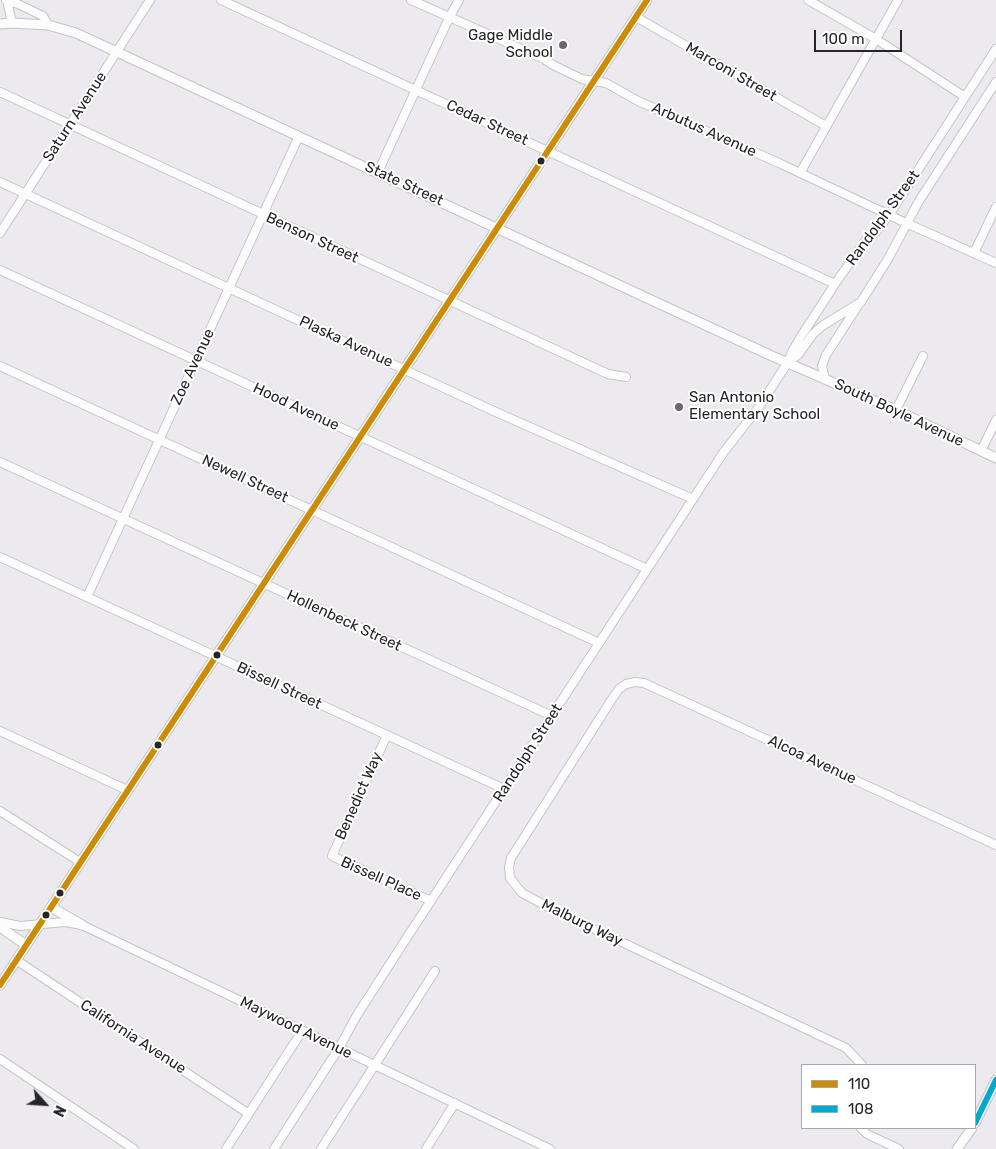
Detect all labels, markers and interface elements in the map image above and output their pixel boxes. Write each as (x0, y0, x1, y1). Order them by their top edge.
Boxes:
scale bar (816, 20, 904, 52)
place label: Gage Middle School (468, 27, 553, 62)
text: 100 m (822, 30, 864, 48)
marker: Gage Middle School (557, 39, 569, 51)
street label: Marconi Street (682, 39, 780, 105)
street label: Saturn Avenue (39, 69, 111, 165)
street label: Cedar Street (443, 96, 531, 150)
street label: Arbutus Avenue (649, 99, 759, 161)
unlabelled marker (536, 156, 546, 166)
street label: State Street (362, 158, 446, 210)
street label: Randolph Street (842, 167, 924, 269)
street label: Benson Street (263, 209, 361, 267)
street label: Plaska Avenue (296, 312, 396, 372)
street label: Zoe Avenue (168, 326, 218, 408)
street label: South Boyle Avenue (832, 375, 966, 451)
street label: Hood Avenue (250, 379, 342, 435)
place label: San Antonio Elementary School (689, 389, 820, 424)
marker: San Antonio Elementary School (673, 401, 685, 413)
street label: Newell Street (199, 451, 291, 507)
street label: Hollenbeck Street (284, 587, 404, 655)
unlabelled marker (212, 650, 222, 660)
street label: Bissell Street (234, 658, 324, 714)
street label: Randolph Street (490, 701, 566, 805)
street label: Alcoa Avenue (765, 732, 859, 788)
unlabelled marker (153, 740, 163, 750)
street label: Benedict Way (332, 749, 386, 843)
street label: Bissell Place (338, 853, 424, 905)
unlabelled marker (55, 888, 65, 898)
street label: Malburg Way (538, 896, 626, 950)
unlabelled marker (41, 910, 51, 920)
street label: Maywood Avenue (237, 993, 355, 1063)
street label: California Avenue (77, 996, 189, 1078)
legend (801, 1064, 976, 1129)
text: 110 (848, 1075, 870, 1093)
north arrow (20, 1079, 70, 1129)
text: 108 (848, 1100, 874, 1118)
text: N (49, 1103, 69, 1119)

